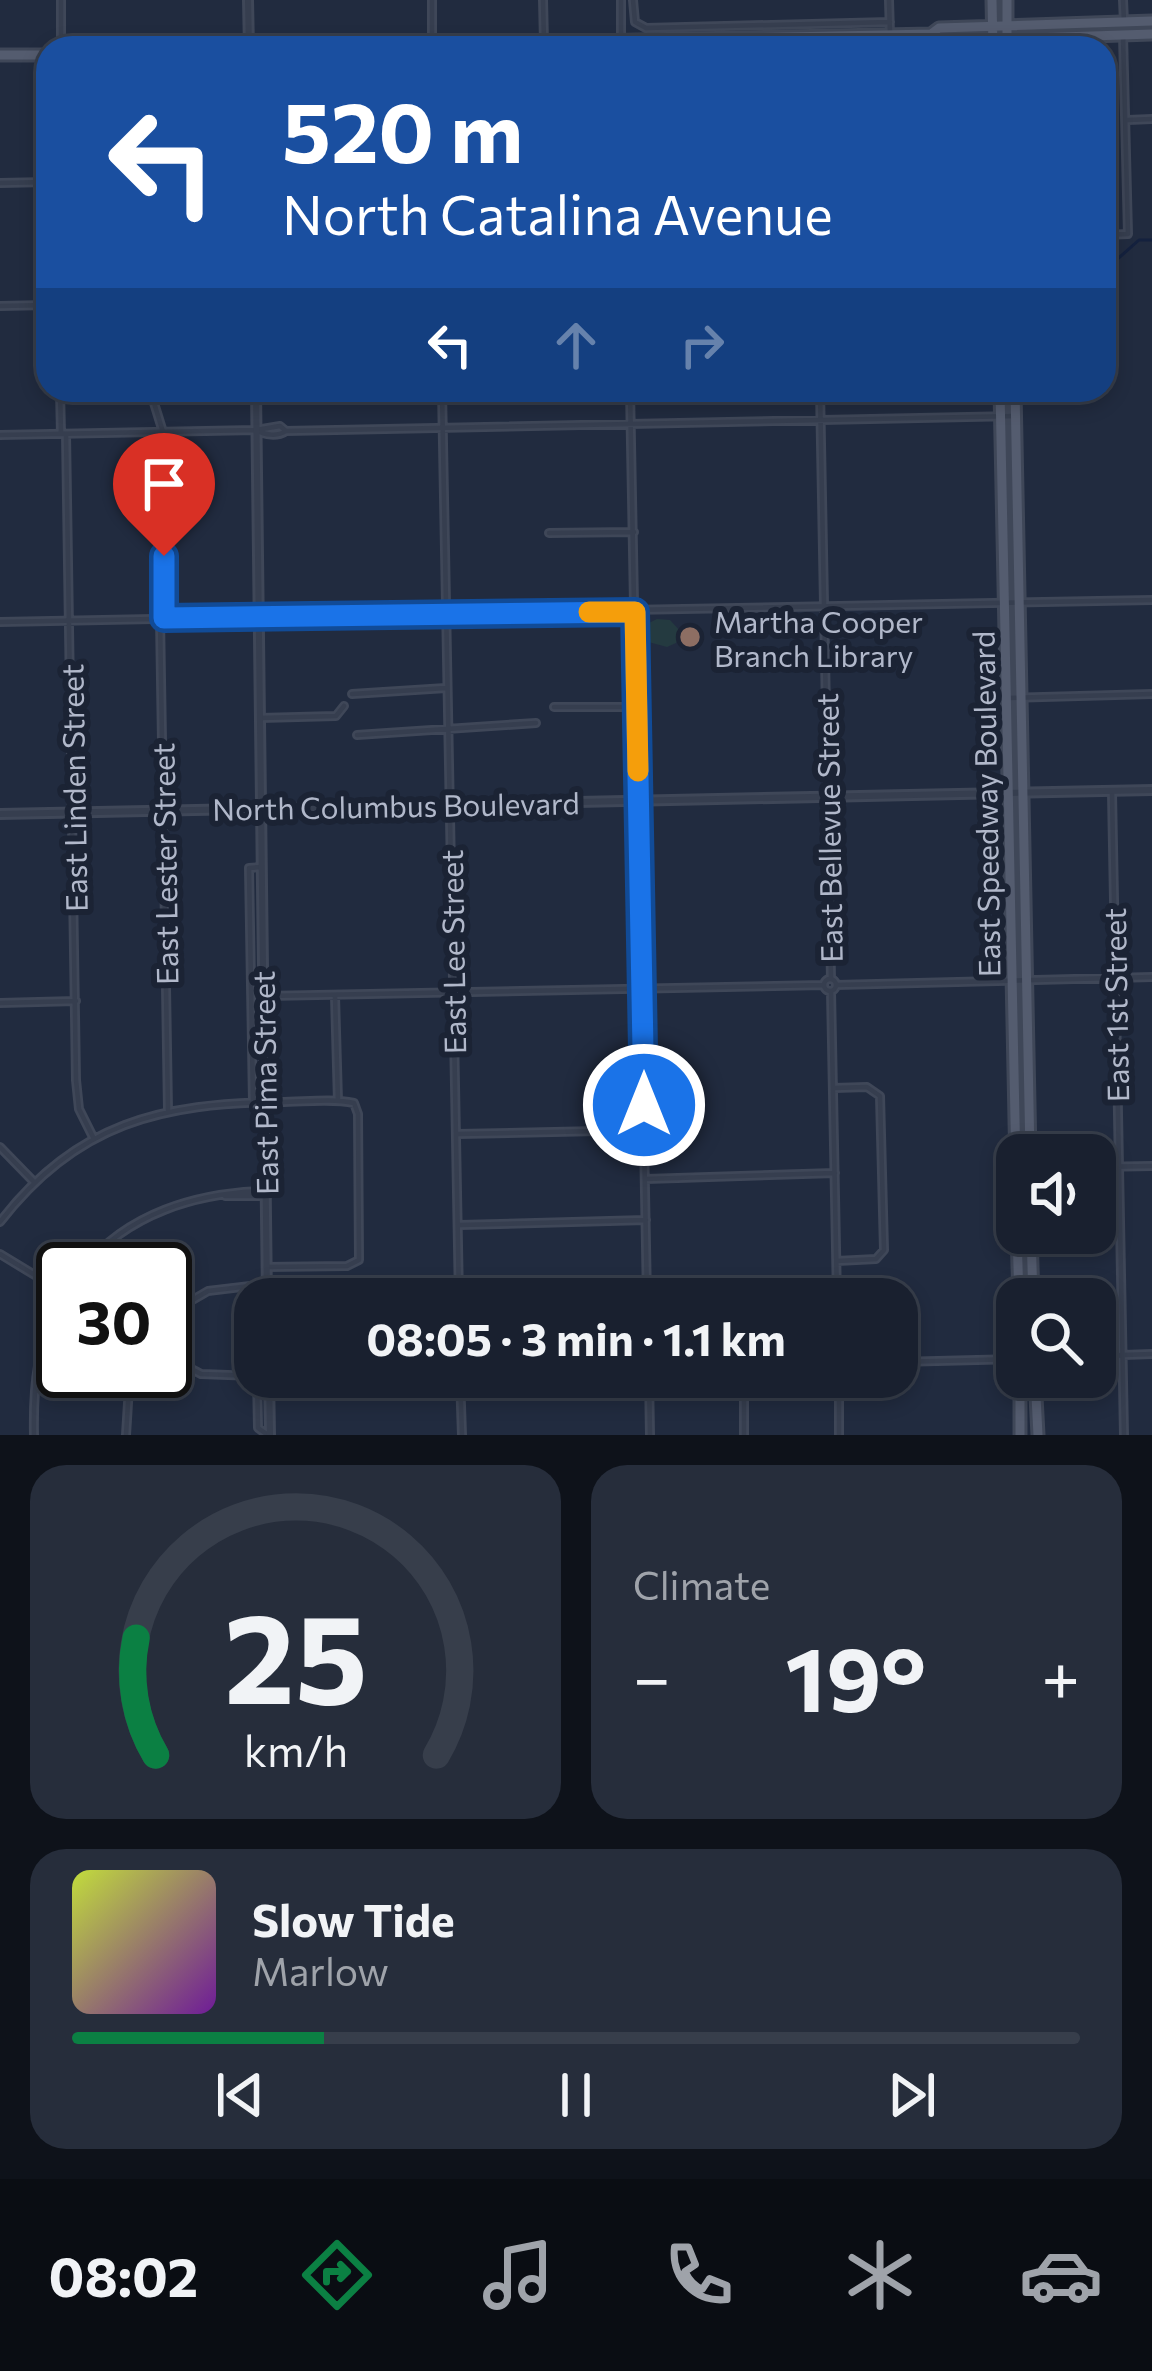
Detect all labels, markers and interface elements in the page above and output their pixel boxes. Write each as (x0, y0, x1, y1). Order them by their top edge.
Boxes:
text: 520 m (282, 78, 523, 180)
icon: left (84, 84, 240, 240)
text: North Catalina Avenue (282, 180, 833, 246)
icon: left (417, 312, 483, 378)
icon: ahead (543, 312, 609, 378)
icon: right (669, 312, 735, 378)
pin (113, 433, 215, 556)
icon: arrive (131, 451, 197, 517)
place label: Martha Cooper Branch Library (714, 602, 923, 673)
marker: Martha Cooper Branch Library (677, 624, 703, 650)
street label: East Speedway Boulevard (963, 630, 1007, 978)
street label: East Linden Street (52, 664, 94, 912)
street label: East Bellevue Street (807, 693, 849, 963)
street label: East Lester Street (143, 743, 185, 985)
street label: North Columbus Boulevard (212, 783, 580, 827)
street label: East Lee Street (432, 849, 472, 1055)
street label: East 1st Street (1095, 908, 1135, 1102)
street label: East Pima Street (244, 971, 284, 1195)
position arrow (581, 1042, 707, 1168)
map controls (996, 1134, 1116, 1398)
button: sound (996, 1134, 1116, 1254)
speed limit sign: 30 (36, 1242, 192, 1398)
button: search (996, 1278, 1116, 1398)
text: 08:05 · 3 min · 1.1 km (366, 1310, 786, 1365)
text: Climate (633, 1560, 770, 1608)
text: 25 (224, 1577, 367, 1730)
text: 19° (785, 1620, 926, 1731)
text: − (633, 1635, 671, 1716)
text: + (1041, 1635, 1080, 1716)
text: km/h (243, 1723, 348, 1776)
text: Slow Tide (252, 1891, 455, 1946)
text: Marlow (252, 1946, 389, 1994)
icon: previous (207, 2062, 273, 2128)
icon: pause (543, 2062, 609, 2128)
icon: next (879, 2062, 945, 2128)
icon: directions (295, 2233, 379, 2317)
icon: music (476, 2233, 560, 2317)
icon: phone (657, 2233, 741, 2317)
icon: climate (838, 2233, 922, 2317)
icon: car (1019, 2233, 1103, 2317)
text: 08:02 (49, 2242, 198, 2308)

